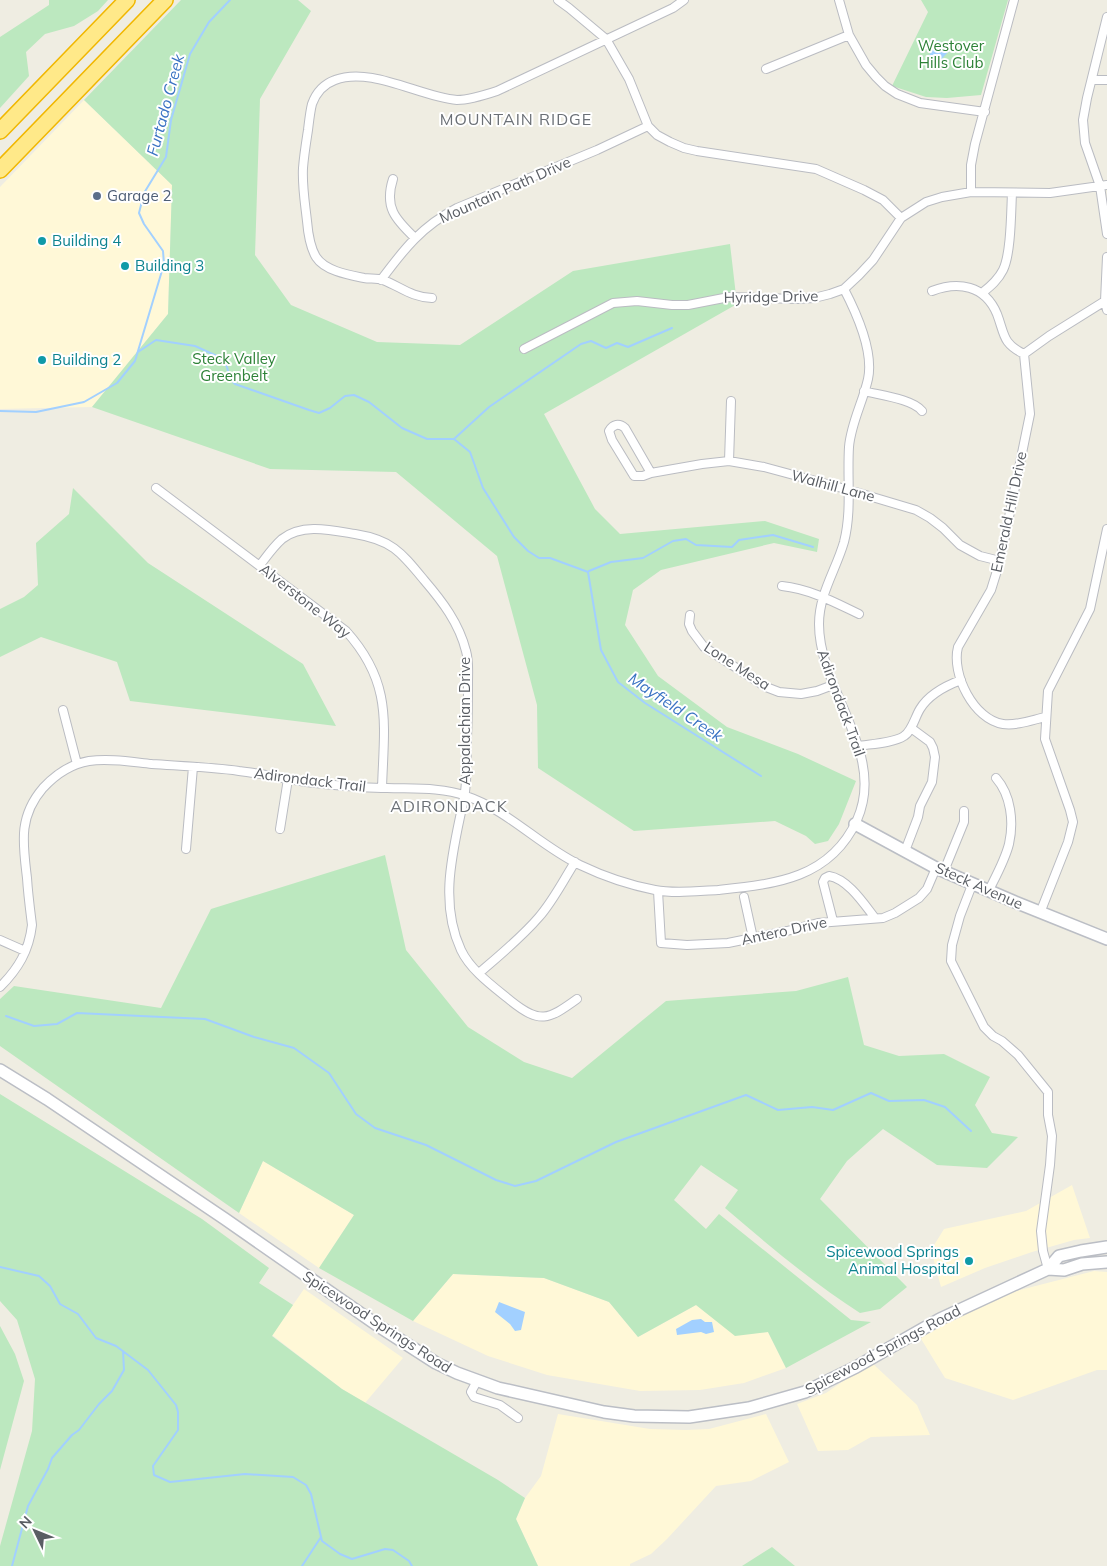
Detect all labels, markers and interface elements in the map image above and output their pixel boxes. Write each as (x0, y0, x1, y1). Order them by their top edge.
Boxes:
park label: Westover Hills Club (918, 36, 985, 72)
water label: Furtado Creek (142, 51, 188, 158)
district label: MOUNTAIN RIDGE (440, 109, 592, 129)
street label: Mountain Path Drive (436, 152, 574, 227)
place label: Garage 2 (107, 186, 171, 205)
marker: Garage 2 (91, 190, 103, 202)
place label: Building 4 (52, 231, 121, 250)
marker: Building 4 (36, 235, 48, 247)
place label: Building 3 (135, 256, 204, 275)
marker: Building 3 (119, 260, 131, 272)
street label: Hyridge Drive (723, 286, 819, 307)
park label: Steck Valley Greenbelt (192, 349, 276, 385)
place label: Building 2 (52, 350, 121, 369)
marker: Building 2 (36, 354, 48, 366)
street label: Emerald Hill Drive (986, 450, 1031, 574)
street label: Walhill Lane (789, 465, 877, 506)
street label: Alverstone Way (256, 559, 355, 642)
street label: Lone Mesa (701, 637, 774, 694)
street label: Adirondack Trail (813, 647, 870, 759)
street label: Appalachian Drive (455, 657, 474, 785)
water label: Mayfield Creek (625, 668, 728, 746)
street label: Adirondack Trail (253, 763, 367, 796)
district label: ADIRONDACK (390, 796, 508, 816)
street label: Steck Avenue (932, 858, 1026, 913)
street label: Antero Drive (739, 912, 829, 949)
place label: Spicewood Springs Animal Hospital (826, 1242, 959, 1278)
marker: Spicewood Springs Animal Hospital (963, 1255, 975, 1267)
street label: Spicewood Springs Road (299, 1266, 455, 1377)
street label: Spicewood Springs Road (802, 1300, 964, 1399)
north arrow (10, 1506, 60, 1556)
text: N (15, 1512, 36, 1532)

